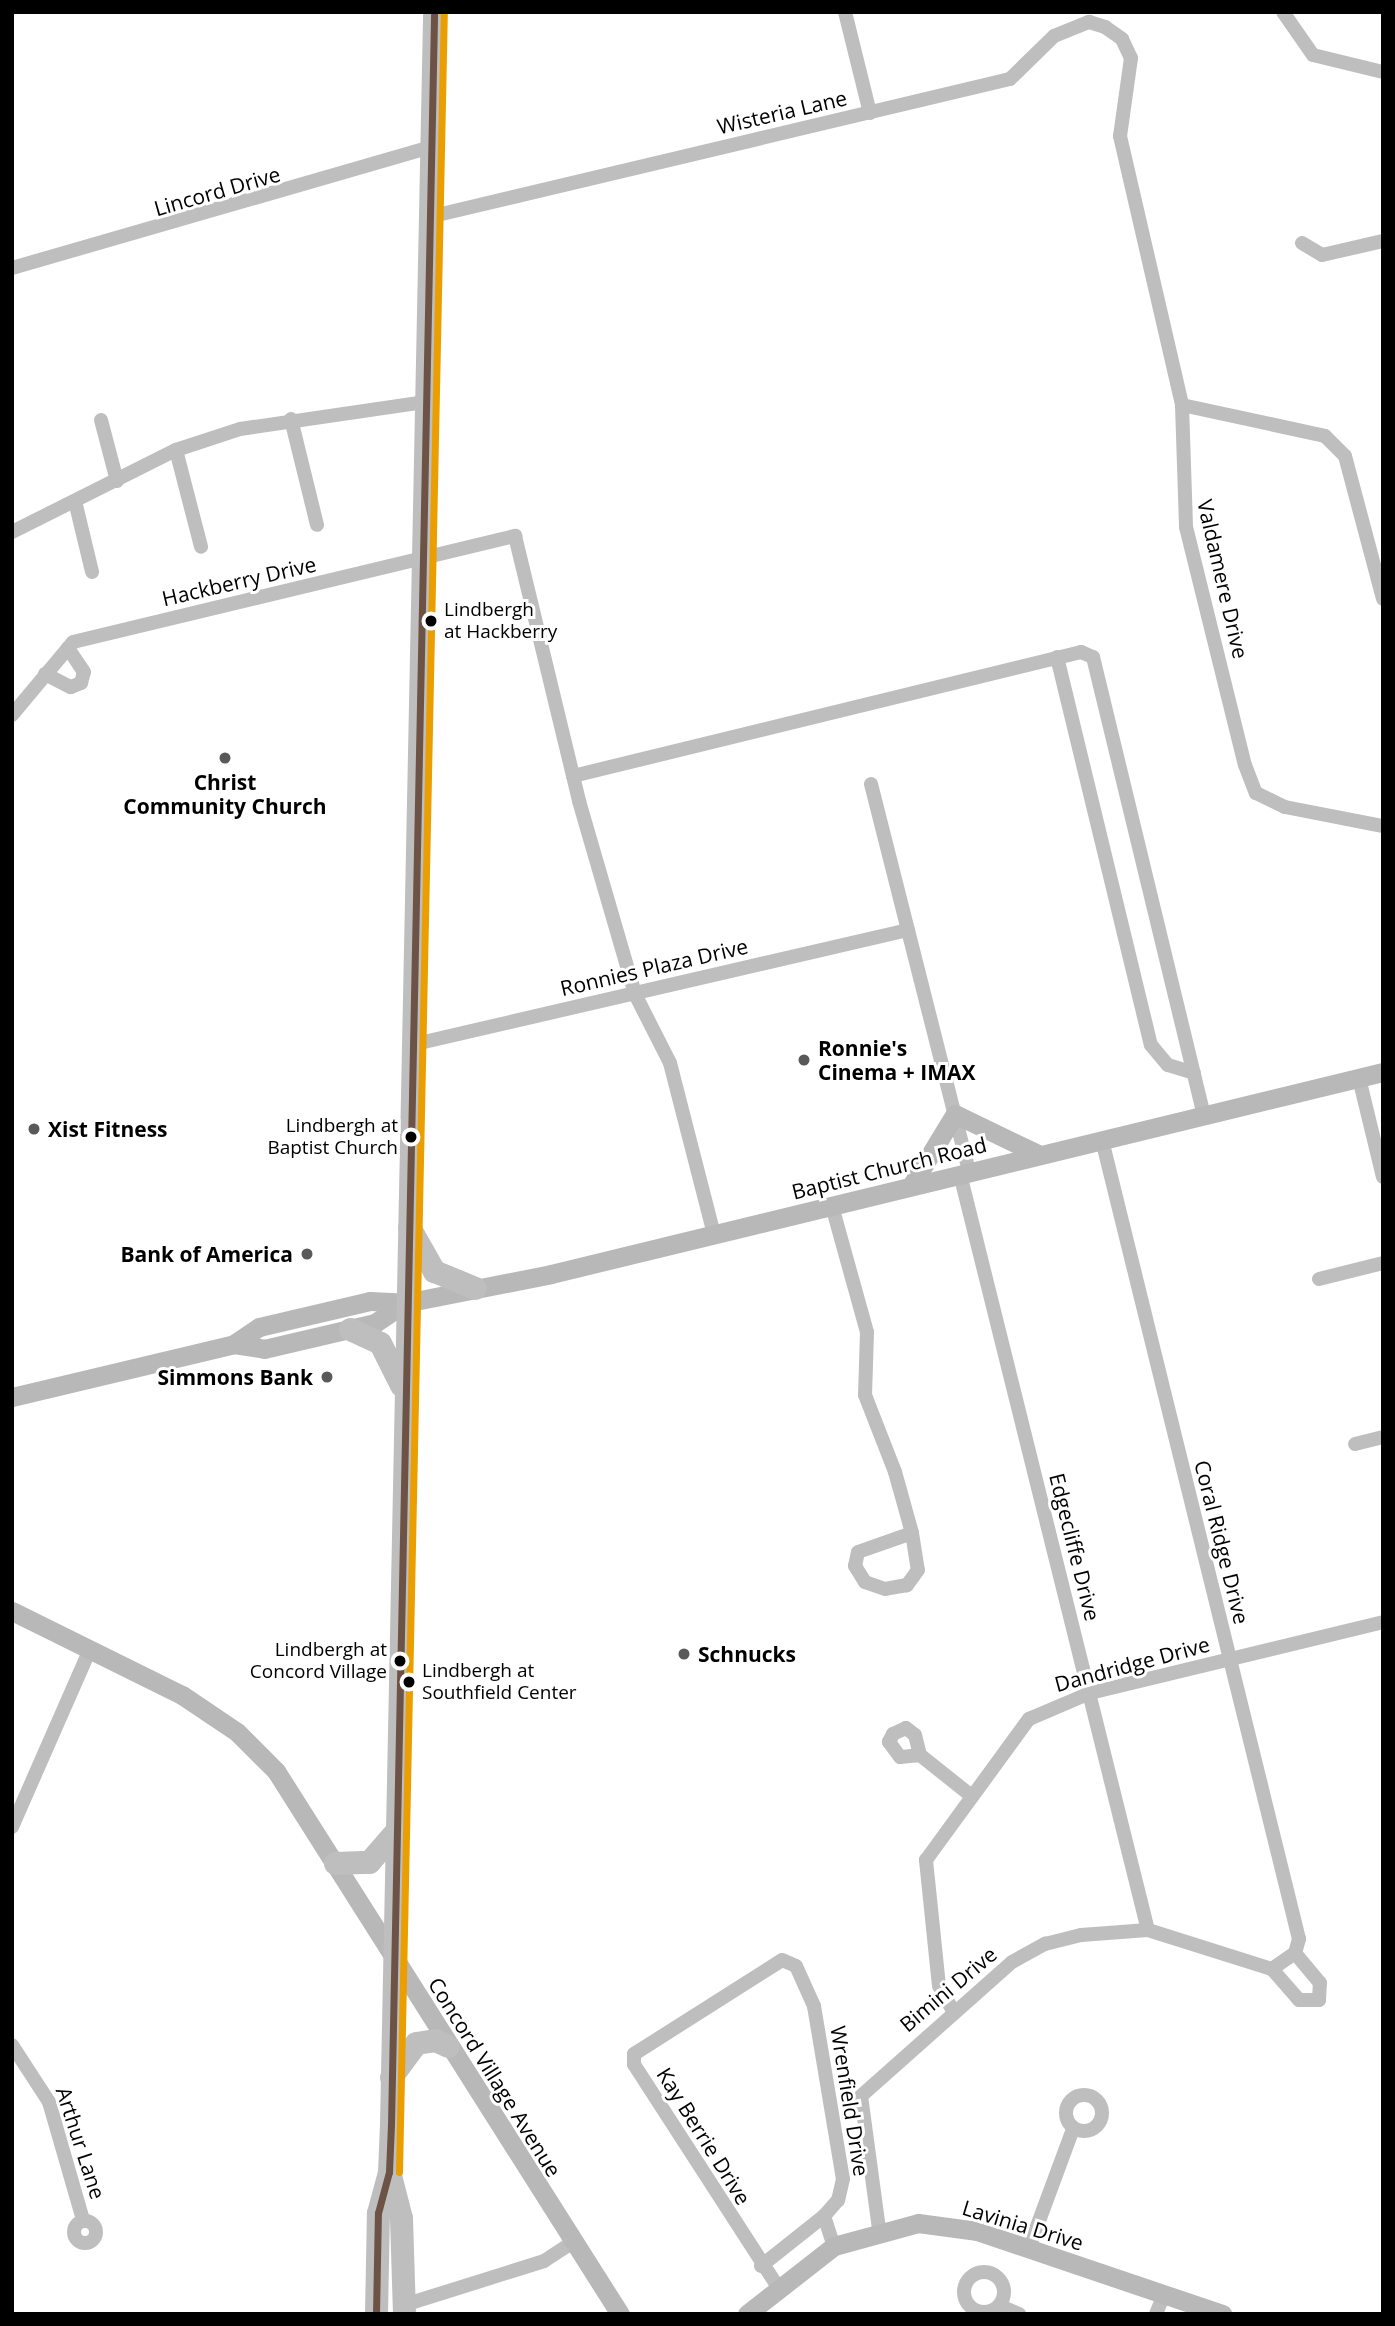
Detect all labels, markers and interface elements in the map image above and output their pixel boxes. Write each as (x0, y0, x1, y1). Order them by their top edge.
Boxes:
street label: Wisteria Lane (715, 85, 849, 139)
street label: Lincord Drive (151, 161, 283, 221)
street label: Valdamere Drive (1192, 497, 1254, 661)
street label: Hackberry Drive (159, 551, 319, 611)
place label: Lindbergh at Hackberry (444, 599, 557, 643)
marker: Lindbergh at Hackberry (424, 614, 438, 628)
marker: Christ Community Church (217, 750, 233, 766)
place label: Christ Community Church (123, 769, 327, 819)
street label: Ronnies Plaza Drive (558, 933, 750, 1001)
place label: Ronnie's Cinema + IMAX (818, 1035, 975, 1085)
marker: Ronnie's Cinema + IMAX (796, 1052, 812, 1068)
place label: Lindbergh at Baptist Church (267, 1115, 398, 1159)
place label: Xist Fitness (48, 1116, 168, 1142)
marker: Xist Fitness (26, 1121, 42, 1137)
marker: Lindbergh at Baptist Church (404, 1130, 418, 1144)
street label: Baptist Church Road (789, 1132, 989, 1204)
place label: Bank of America (120, 1241, 293, 1267)
marker: Bank of America (299, 1246, 315, 1262)
place label: Simmons Bank (157, 1364, 313, 1390)
marker: Simmons Bank (319, 1369, 335, 1385)
street label: Coral Ridge Drive (1189, 1457, 1255, 1627)
street label: Edgecliffe Drive (1044, 1471, 1106, 1623)
street label: Dandridge Drive (1052, 1631, 1212, 1697)
place label: Lindbergh at Concord Village (250, 1639, 387, 1683)
place label: Schnucks (698, 1641, 796, 1667)
marker: Schnucks (676, 1646, 692, 1662)
marker: Lindbergh at Concord Village (393, 1654, 407, 1668)
place label: Lindbergh at Southfield Center (422, 1660, 577, 1704)
marker: Lindbergh at Southfield Center (402, 1675, 416, 1689)
street label: Bimini Drive (894, 1941, 1002, 2037)
street label: Concord Village Avenue (423, 1973, 567, 2181)
street label: Wrenfield Drive (826, 2024, 874, 2178)
street label: Kay Berrie Drive (652, 2063, 756, 2209)
street label: Arthur Lane (51, 2084, 111, 2202)
street label: Lavinia Drive (959, 2195, 1087, 2255)

